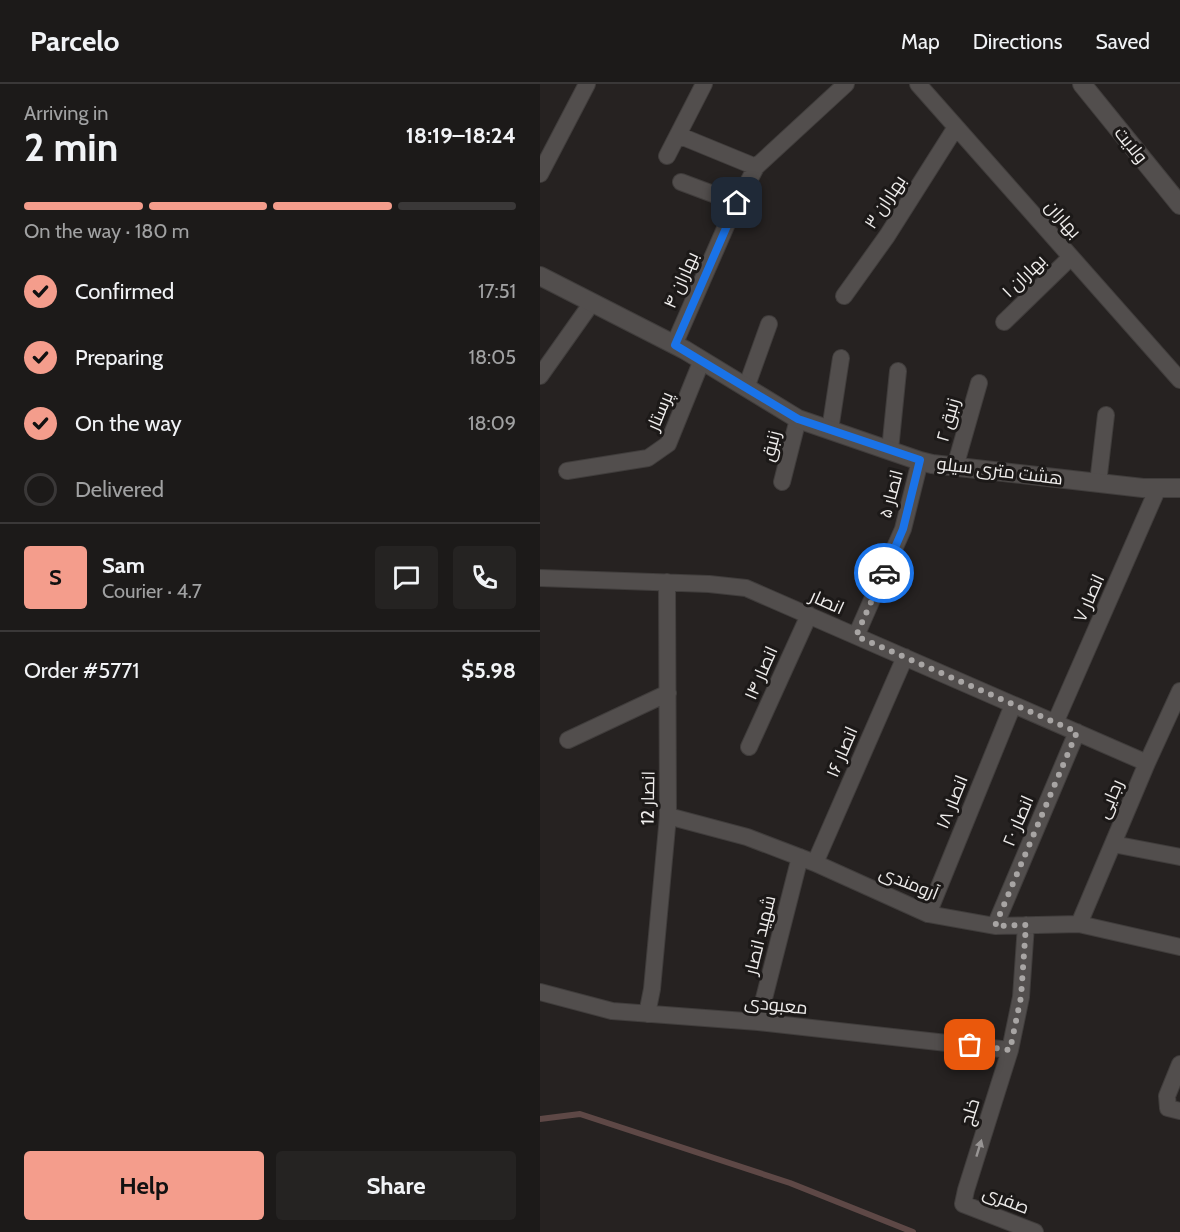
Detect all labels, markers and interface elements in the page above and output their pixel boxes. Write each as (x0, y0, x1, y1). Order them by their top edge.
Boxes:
text: Parcelo (30, 24, 120, 58)
text: Map (901, 29, 940, 54)
text: Directions (973, 29, 1062, 54)
text: Saved (1095, 29, 1150, 54)
text: Arriving in (24, 101, 108, 125)
text: 18:19–18:24 (406, 122, 516, 149)
street label: ولایت (1110, 122, 1152, 168)
text: 2 min (24, 123, 118, 171)
street label: بهاران ۳ (859, 171, 911, 233)
pin (711, 177, 762, 228)
icon: home (720, 186, 753, 219)
street label: بهاران (1040, 195, 1086, 243)
text: On the way · 180 m (24, 219, 189, 243)
street label: بهاران ۴ (659, 248, 703, 312)
street label: ۱ بهاران (997, 250, 1051, 302)
icon: check (24, 275, 57, 308)
text: Confirmed (75, 278, 174, 305)
text: 17:51 (478, 279, 516, 303)
icon: check (24, 341, 57, 374)
text: Preparing (75, 344, 163, 371)
text: 18:05 (468, 345, 516, 369)
street label: پرستار (642, 388, 679, 435)
street label: زنبق ۲ (931, 396, 966, 445)
icon: check (24, 407, 57, 440)
text: On the way (75, 410, 182, 437)
text: 18:09 (468, 411, 516, 435)
street label: زنبق (757, 428, 786, 464)
street label: هشت متری سیلو (936, 452, 1064, 490)
street label: انصار ۵ (874, 468, 908, 520)
text: Delivered (75, 476, 164, 503)
courier (854, 543, 914, 603)
button: chat (375, 546, 438, 609)
button: phone (453, 546, 516, 609)
text: Sam (102, 552, 145, 579)
icon: car (868, 557, 901, 590)
text: S (49, 564, 62, 591)
street label: انصار ۷ (1069, 571, 1109, 625)
text: Courier · 4.7 (102, 579, 202, 603)
street label: انصار (806, 584, 847, 619)
street label: انصار ۱۴ (739, 643, 783, 703)
text: Order #5771 (24, 657, 140, 684)
text: $5.98 (461, 657, 516, 684)
street label: انصار ۱۶ (821, 723, 863, 781)
street label: انصار 12 (637, 771, 659, 825)
street label: انصار ۱۸ (931, 772, 973, 832)
street label: رجایی (1092, 776, 1128, 822)
street label: انصار ۲۰ (997, 792, 1039, 850)
street label: آرومندی (876, 861, 942, 905)
street label: شهید انصار (739, 893, 780, 978)
street label: معبودی (743, 991, 809, 1019)
pin (944, 1019, 995, 1070)
icon: bag (953, 1028, 986, 1061)
street label: خلج (956, 1096, 985, 1128)
one-way arrow (975, 1139, 984, 1157)
button: Help (24, 1151, 264, 1220)
button: Share (276, 1151, 516, 1220)
street label: صفری (980, 1181, 1032, 1219)

